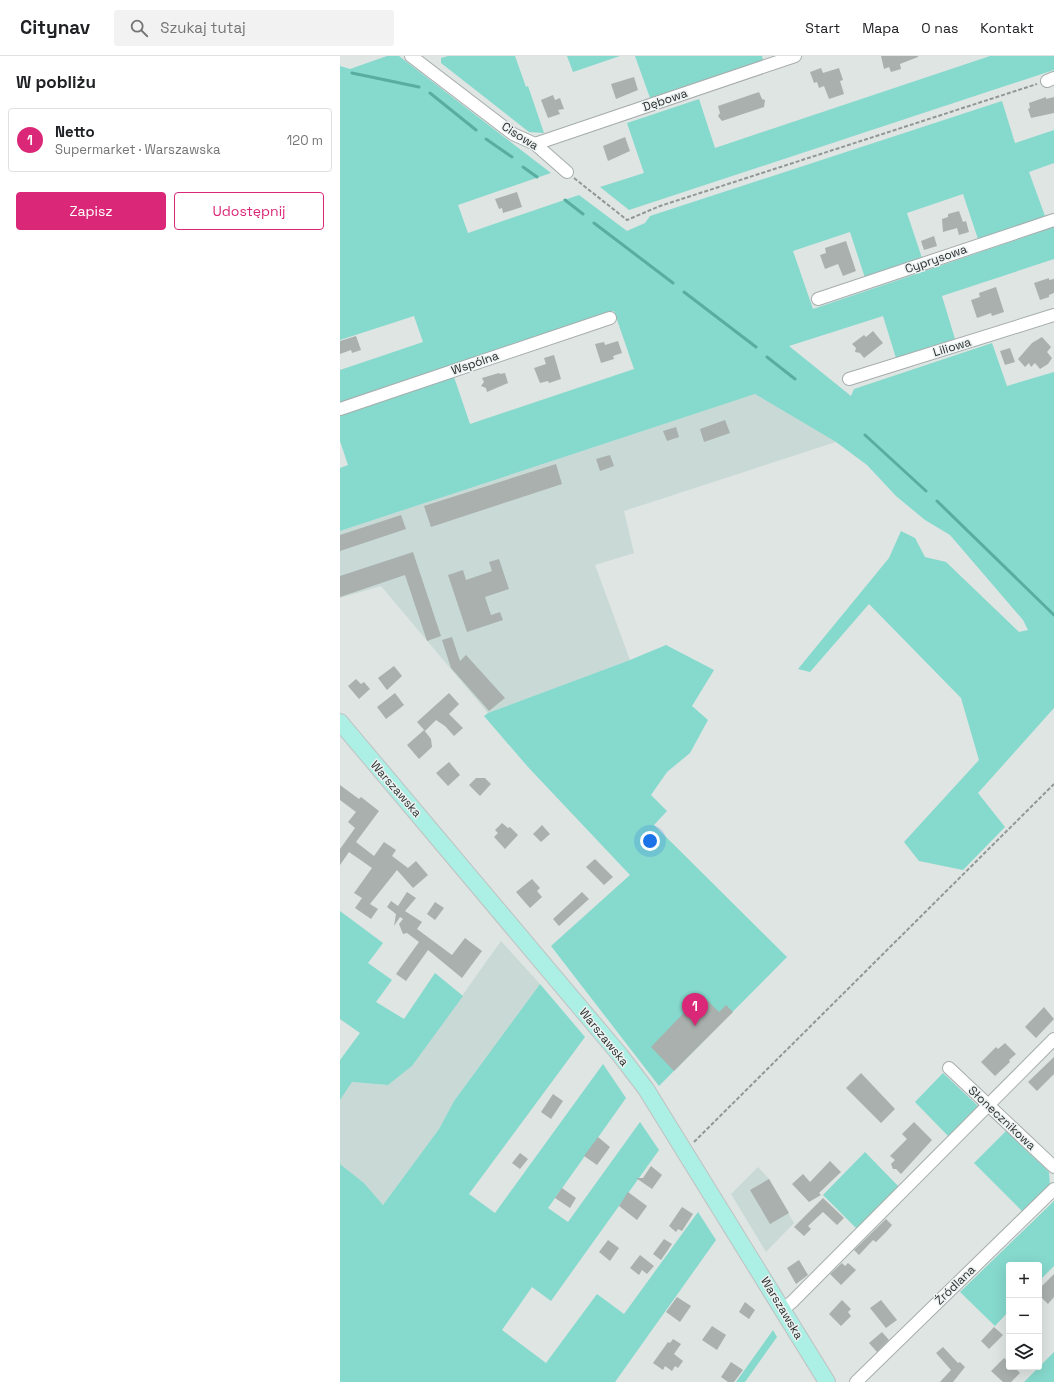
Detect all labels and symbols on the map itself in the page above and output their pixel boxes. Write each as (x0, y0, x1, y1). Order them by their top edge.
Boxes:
street label: Dębowa (640, 85, 690, 115)
street label: Cisowa (499, 118, 542, 154)
street label: Cyprysowa (903, 241, 969, 277)
street label: Liliowa (931, 334, 973, 360)
street label: Wspólna (449, 347, 501, 379)
street label: Warszawska (367, 757, 425, 821)
your location (640, 831, 660, 851)
pin: 1 (682, 993, 708, 1026)
street label: Warszawska (576, 1005, 632, 1069)
street label: Słonecznikowa (965, 1082, 1039, 1154)
street label: Źródlana (931, 1262, 979, 1308)
street label: Warszawska (757, 1274, 807, 1342)

